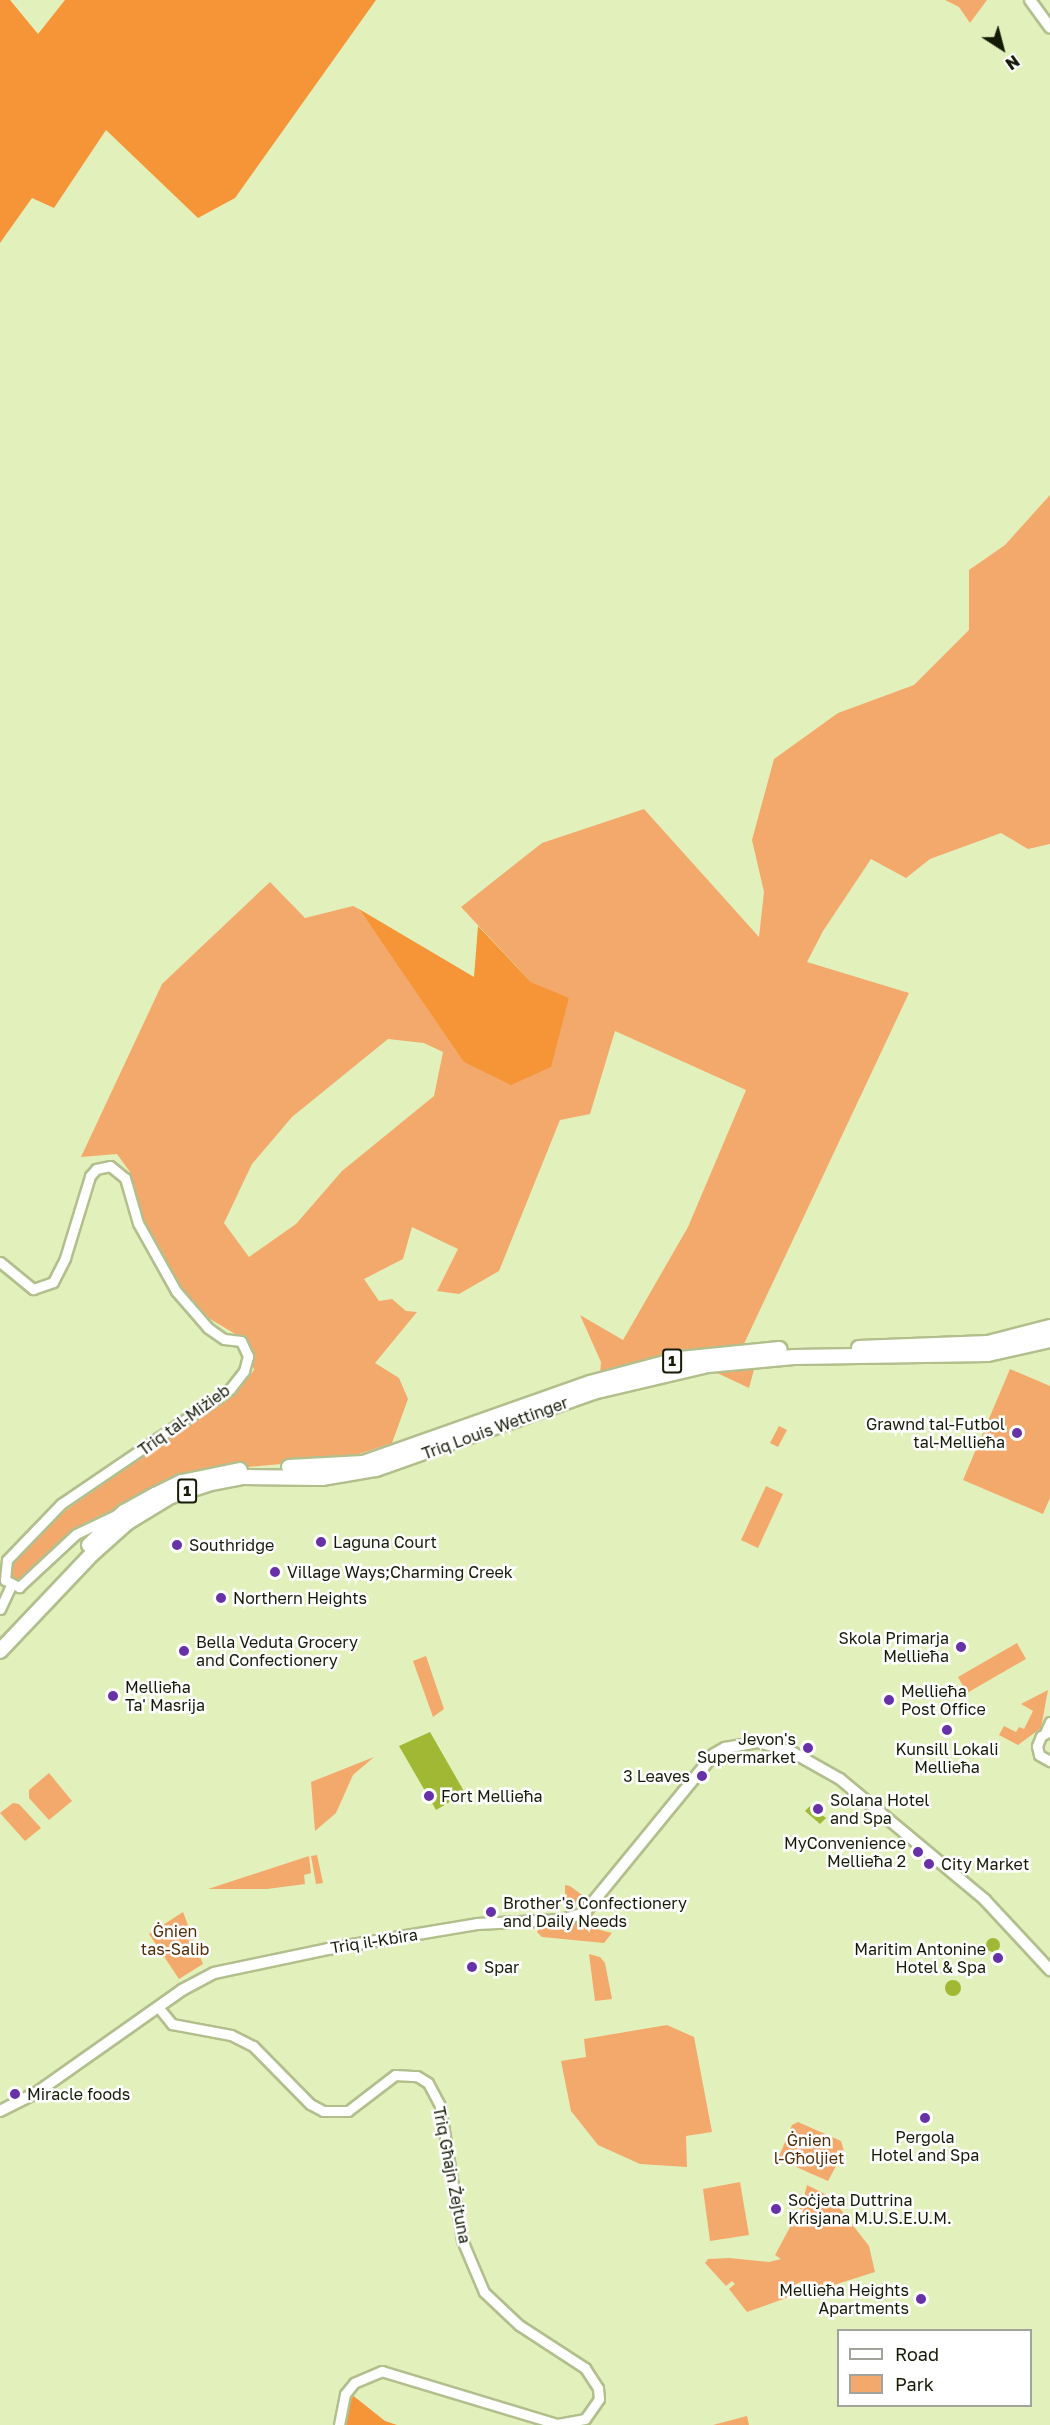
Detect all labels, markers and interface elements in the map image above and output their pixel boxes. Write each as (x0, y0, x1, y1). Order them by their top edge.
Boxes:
north arrow (972, 18, 1032, 78)
text: N (1002, 51, 1023, 74)
road number: 1 (662, 1349, 682, 1373)
street label: Triq tal-Miżieb (134, 1380, 234, 1460)
street label: Triq Louis Wettinger (419, 1393, 571, 1463)
place label: Grawnd tal-Futbol tal-Mellieħa (866, 1414, 1005, 1452)
marker: Grawnd tal-Futbol tal-Mellieħa (1010, 1426, 1024, 1440)
road number: 1 (176, 1479, 198, 1503)
place label: Laguna Court (333, 1532, 437, 1552)
place label: Southridge (189, 1535, 274, 1555)
marker: Laguna Court (314, 1535, 328, 1549)
marker: Southridge (170, 1538, 184, 1552)
place label: Village Ways;Charming Creek (287, 1562, 513, 1582)
marker: Village Ways;Charming Creek (268, 1565, 282, 1579)
place label: Northern Heights (233, 1588, 367, 1608)
marker: Northern Heights (214, 1591, 228, 1605)
place label: Skola Primarja Mellieħa (839, 1628, 949, 1666)
place label: Bella Veduta Grocery and Confectionery (196, 1632, 358, 1670)
marker: Skola Primarja Mellieħa (954, 1640, 968, 1654)
marker: Bella Veduta Grocery and Confectionery (177, 1644, 191, 1658)
place label: Mellieħa Ta' Masrija (125, 1677, 205, 1715)
place label: Mellieħa Post Office (901, 1681, 986, 1719)
marker: Mellieħa Ta' Masrija (106, 1689, 120, 1703)
marker: Mellieħa Post Office (882, 1693, 896, 1707)
marker: Kunsill Lokali Mellieħa (940, 1723, 954, 1737)
place label: Jevon's Supermarket (697, 1729, 796, 1767)
place label: Kunsill Lokali Mellieħa (895, 1739, 999, 1777)
marker: Jevon's Supermarket (801, 1741, 815, 1755)
place label: 3 Leaves (623, 1766, 690, 1786)
marker: 3 Leaves (695, 1769, 709, 1783)
place label: Fort Mellieħa (441, 1786, 543, 1806)
marker: Fort Mellieħa (422, 1789, 436, 1803)
place label: Solana Hotel and Spa (830, 1790, 929, 1828)
marker: Solana Hotel and Spa (811, 1802, 825, 1816)
place label: MyConvenience Mellieħa 2 (784, 1833, 906, 1871)
marker: MyConvenience Mellieħa 2 (911, 1845, 925, 1859)
place label: City Market (941, 1854, 1029, 1874)
marker: City Market (922, 1857, 936, 1871)
place label: Brother's Confectionery and Daily Needs (503, 1893, 687, 1931)
marker: Brother's Confectionery and Daily Needs (484, 1905, 498, 1919)
park label: Ġnien tas-Salib (141, 1921, 209, 1959)
street label: Triq il-Kbira (329, 1925, 419, 1957)
place label: Maritim Antonine Hotel & Spa (854, 1939, 986, 1977)
marker: Maritim Antonine Hotel & Spa (991, 1951, 1005, 1965)
place label: Spar (484, 1957, 519, 1977)
marker: Spar (465, 1960, 479, 1974)
place label: Miracle foods (27, 2084, 130, 2104)
marker: Miracle foods (8, 2087, 22, 2101)
street label: Triq Għajn Żejtuna (429, 2105, 475, 2245)
marker: Pergola Hotel and Spa (918, 2111, 932, 2125)
place label: Pergola Hotel and Spa (871, 2127, 979, 2165)
park label: Ġnien l-Għoljiet (774, 2130, 844, 2168)
place label: Soċjeta Duttrina Krisjana M.U.S.E.U.M. (788, 2190, 952, 2228)
marker: Soċjeta Duttrina Krisjana M.U.S.E.U.M. (769, 2202, 783, 2216)
place label: Mellieħa Heights Apartments (779, 2280, 909, 2318)
marker: Mellieħa Heights Apartments (914, 2292, 928, 2306)
legend (837, 2329, 1032, 2407)
text: Road (895, 2343, 939, 2365)
text: Park (895, 2373, 934, 2395)

